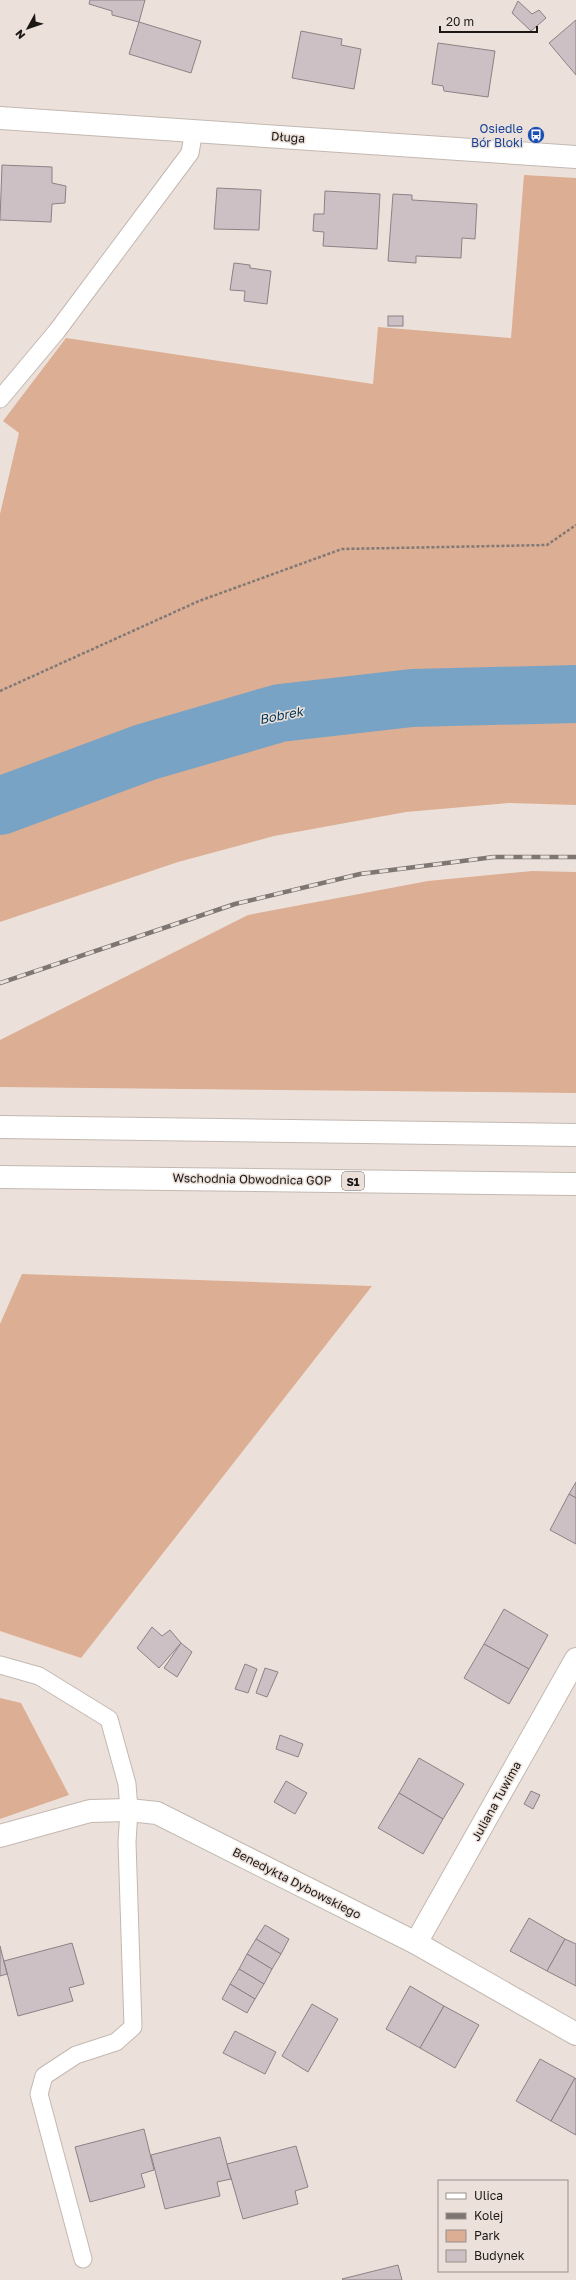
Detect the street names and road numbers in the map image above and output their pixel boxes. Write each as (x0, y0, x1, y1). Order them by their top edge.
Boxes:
street label: Długa (271, 128, 305, 146)
street label: Wschodnia Obwodnica GOP (172, 1170, 332, 1188)
road number: S1 (342, 1172, 364, 1190)
street label: Juliana Tuwima (468, 1758, 524, 1844)
street label: Benedykta Dybowskiego (230, 1844, 364, 1922)

